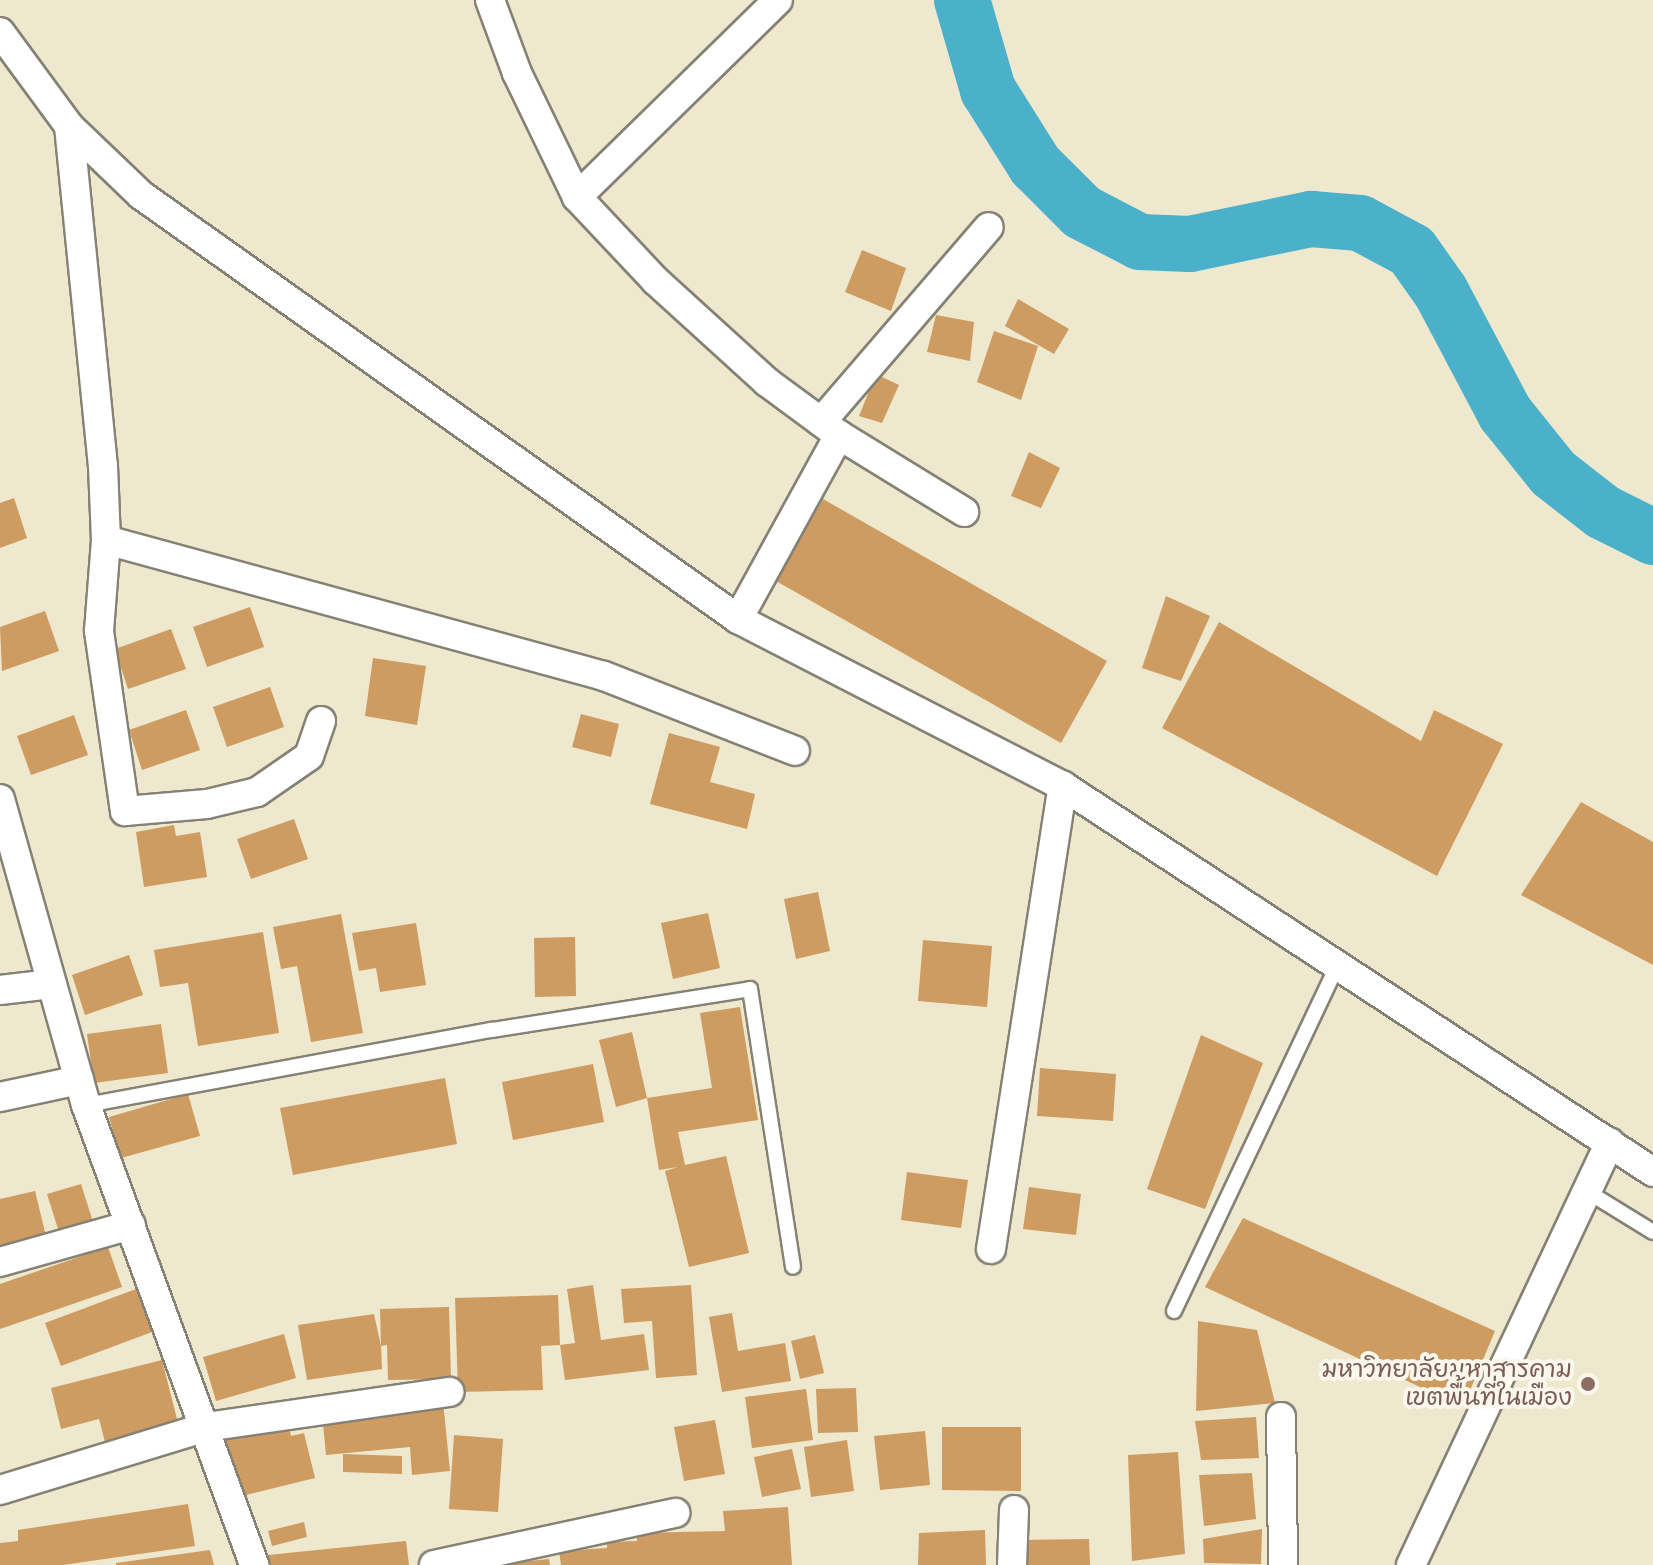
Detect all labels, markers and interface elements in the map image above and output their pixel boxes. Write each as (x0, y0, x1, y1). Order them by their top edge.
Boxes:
place label: มหาวิทยาลัยมหาสารคาม เขตพื้นที่ในเมือง (1322, 1356, 1572, 1412)
marker: มหาวิทยาลัยมหาสารคาม เขตพื้นที่ในเมือง (1579, 1375, 1597, 1393)

